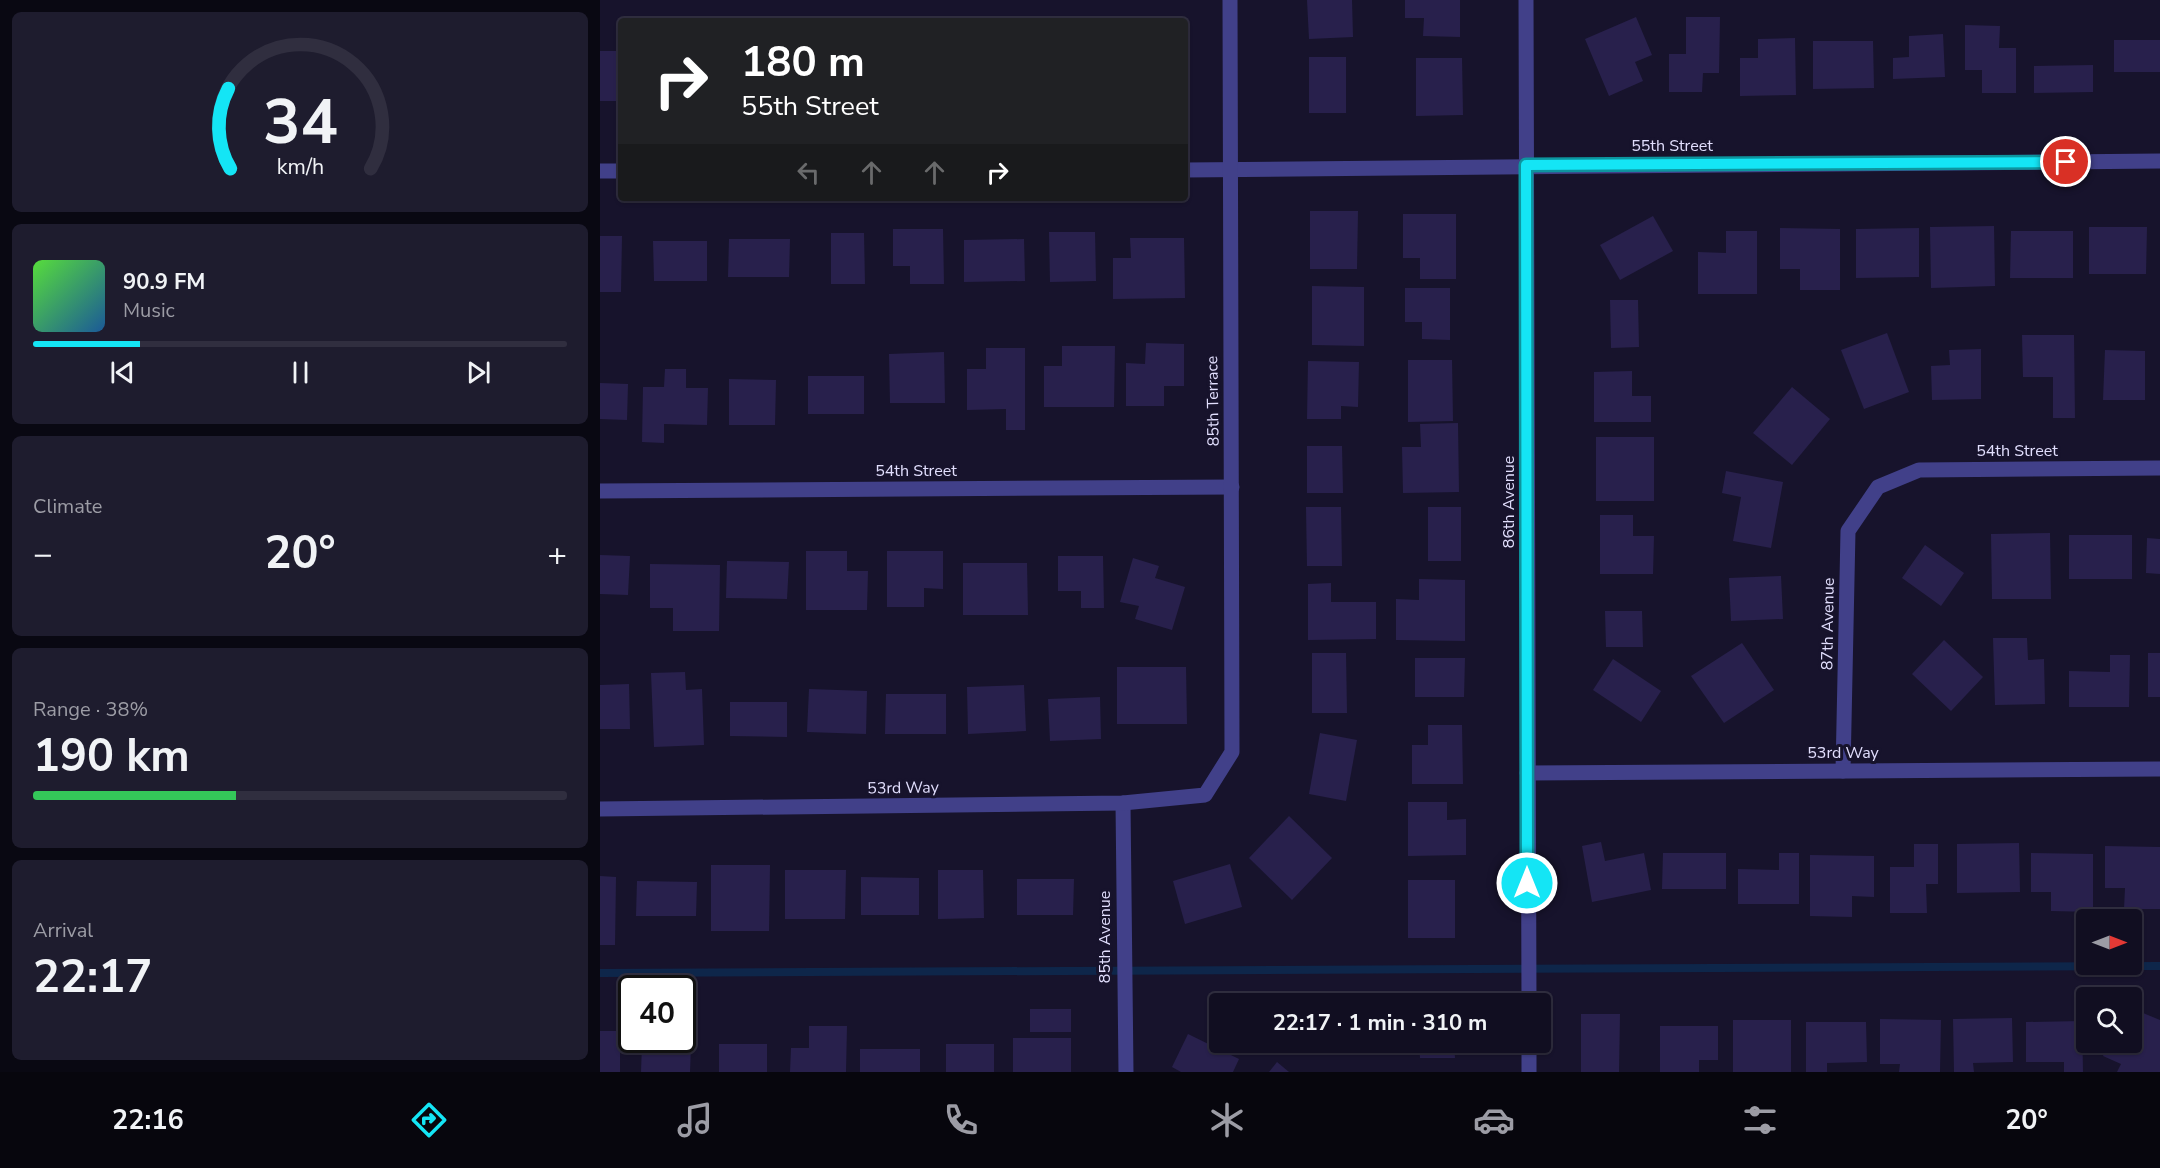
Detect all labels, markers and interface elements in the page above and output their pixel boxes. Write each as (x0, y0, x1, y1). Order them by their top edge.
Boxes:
text: 180 m (741, 34, 865, 91)
icon: right (642, 42, 720, 120)
text: 34 (263, 80, 337, 165)
text: 55th Street (741, 88, 879, 125)
street label: 55th Street (1631, 135, 1713, 157)
pin (2040, 136, 2091, 187)
icon: arrive (2049, 145, 2082, 178)
text: km/h (276, 152, 324, 182)
icon: left (792, 156, 825, 189)
icon: ahead (855, 156, 888, 189)
icon: ahead (918, 156, 951, 189)
icon: right (981, 156, 1014, 189)
text: 90.9 FM (123, 267, 205, 297)
text: Music (123, 297, 175, 324)
icon: previous (106, 356, 139, 389)
icon: pause (284, 356, 317, 389)
icon: next (462, 356, 495, 389)
street label: 85th Terrace (1201, 356, 1225, 446)
street label: 54th Street (1976, 440, 2058, 462)
street label: 86th Avenue (1498, 456, 1520, 548)
street label: 54th Street (875, 460, 957, 482)
text: Climate (33, 493, 102, 520)
text: 20° (264, 523, 336, 584)
text: − (33, 532, 53, 577)
text: + (547, 532, 567, 577)
street label: 87th Avenue (1816, 578, 1840, 670)
text: Range · 38% (33, 696, 148, 723)
text: 190 km (33, 726, 190, 787)
street label: 53rd Way (1807, 742, 1880, 764)
street label: 53rd Way (867, 776, 940, 800)
position arrow (1495, 851, 1559, 915)
street label: 85th Avenue (1094, 891, 1116, 983)
north arrow (2076, 909, 2142, 975)
map controls (2076, 909, 2142, 1053)
text: Arrival (33, 917, 93, 944)
text: 22:17 (33, 947, 152, 1008)
speed limit sign: 40 (618, 975, 696, 1053)
button: search (2076, 987, 2142, 1053)
text: 22:17 · 1 min · 310 m (1273, 1008, 1487, 1038)
icon: directions (408, 1099, 450, 1141)
icon: music (674, 1099, 716, 1141)
icon: phone (940, 1099, 982, 1141)
icon: climate (1206, 1099, 1248, 1141)
icon: car (1473, 1099, 1515, 1141)
icon: filters (1739, 1099, 1781, 1141)
text: 22:16 (112, 1102, 184, 1139)
text: 20° (2005, 1102, 2048, 1139)

